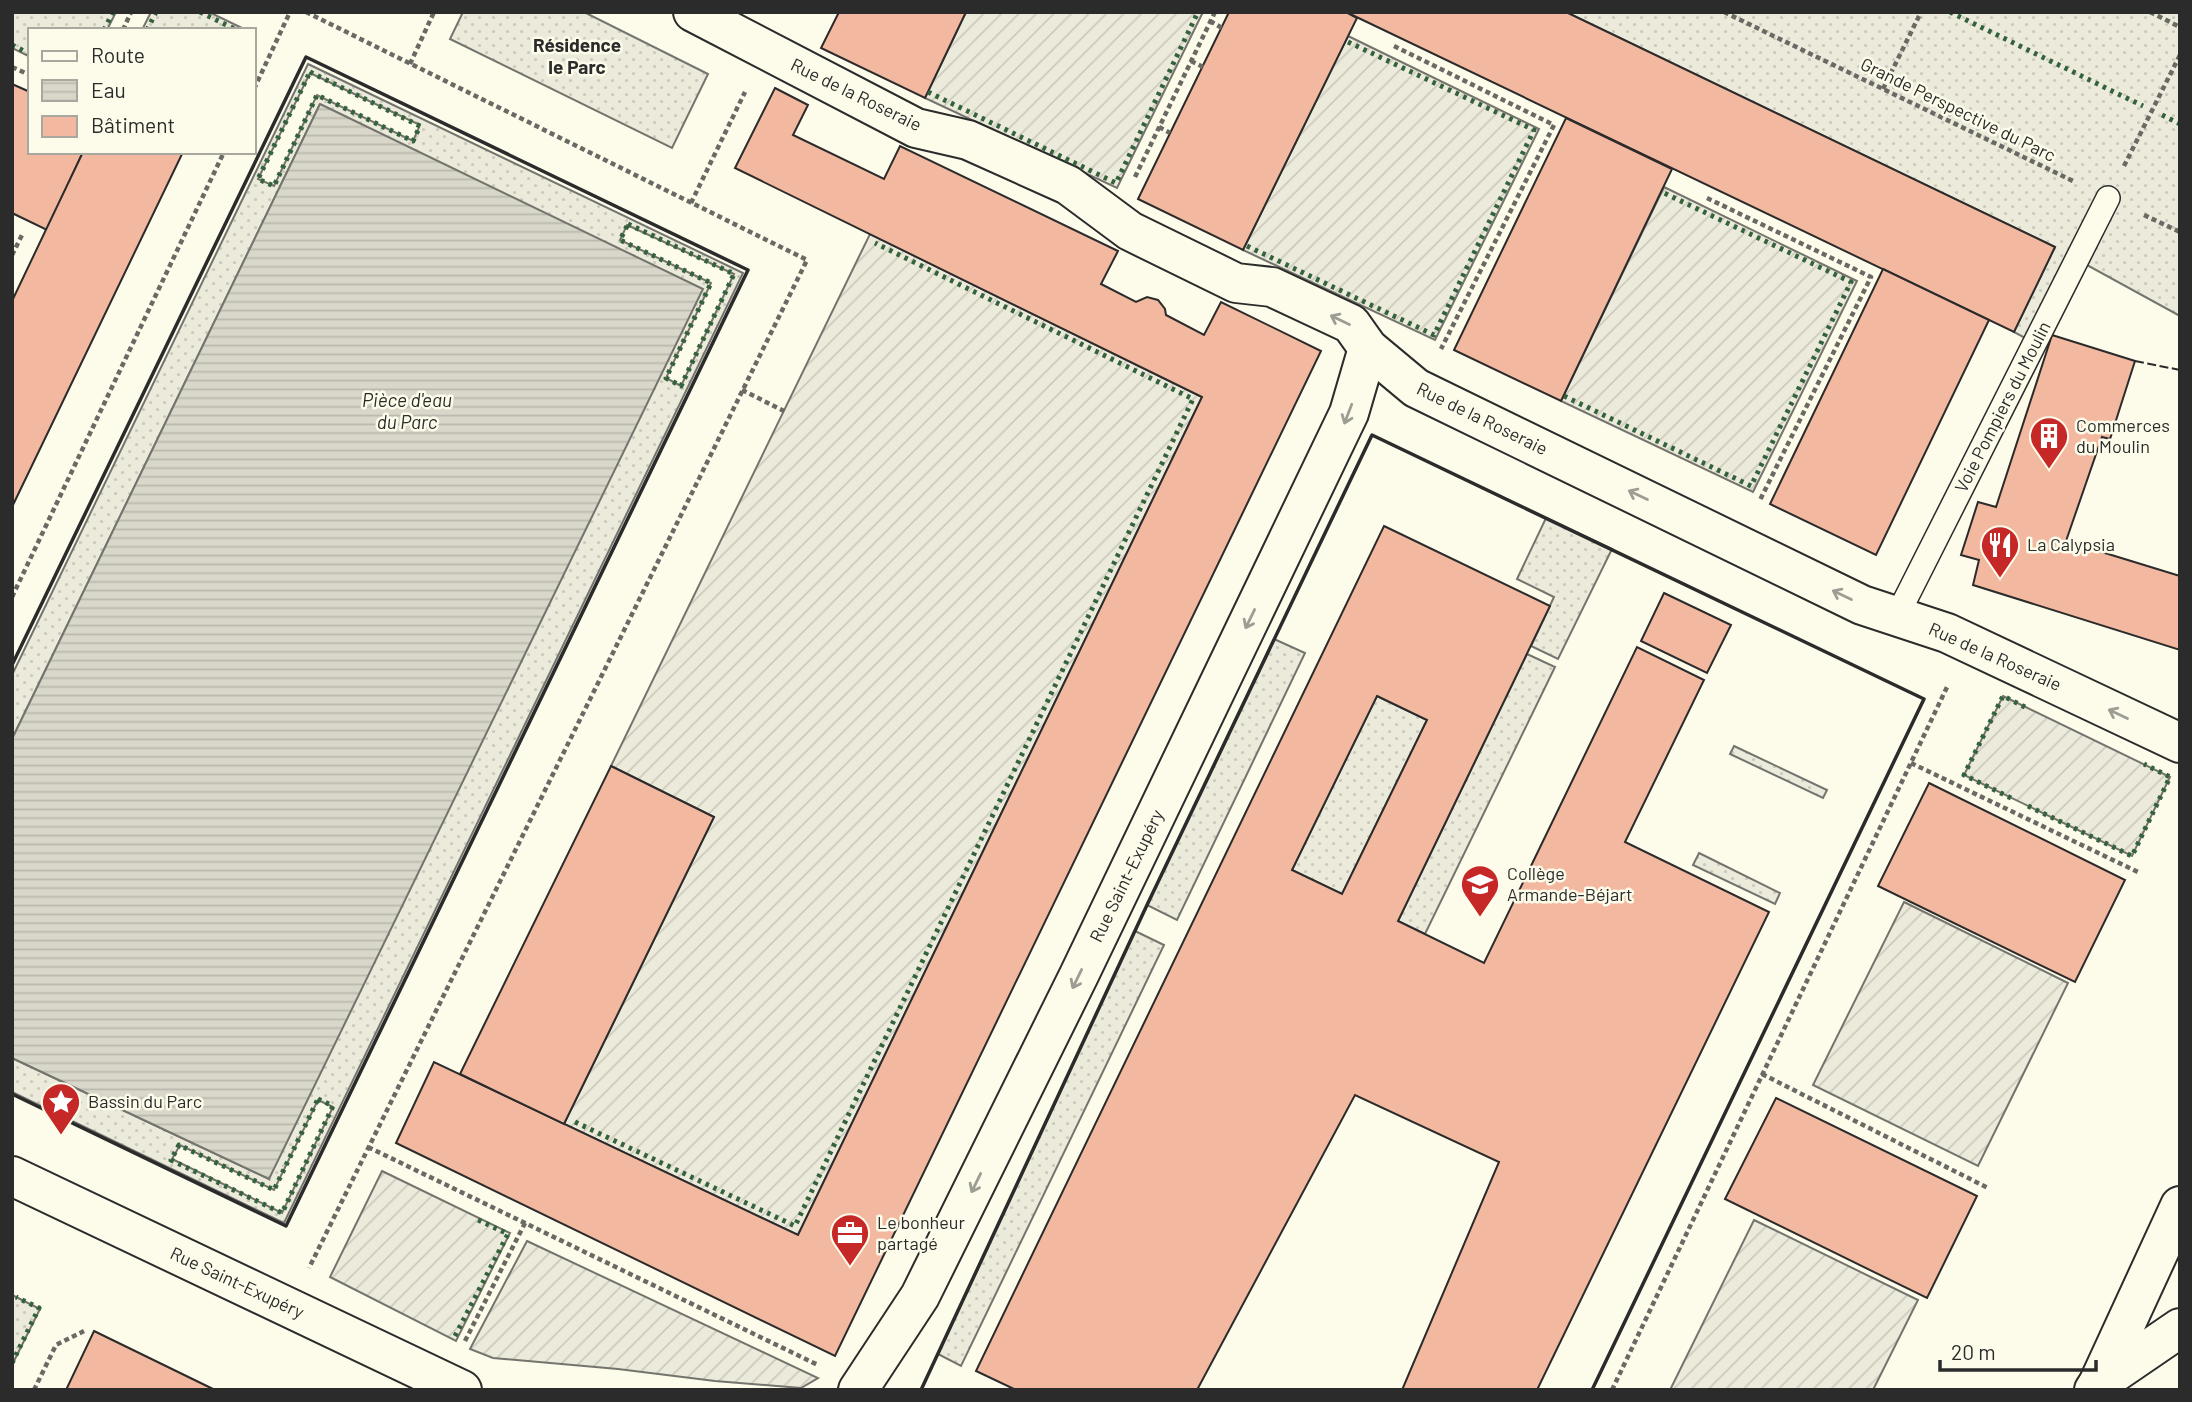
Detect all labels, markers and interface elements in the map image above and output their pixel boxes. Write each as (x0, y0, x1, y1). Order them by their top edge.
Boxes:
legend (28, 28, 256, 154)
district label: Résidence le Parc (533, 33, 621, 78)
text: Route (91, 42, 145, 67)
street label: Grande Perspective du Parc (1857, 52, 2060, 166)
street label: Rue de la Roseraie (787, 53, 925, 135)
text: Eau (91, 77, 126, 102)
text: Bâtiment (91, 112, 175, 137)
one-way arrow (1330, 312, 1351, 326)
street label: Voie Pompiers du Moulin (1949, 317, 2055, 496)
street label: Rue de la Roseraie (1413, 377, 1551, 459)
water label: Pièce d'eau du Parc (362, 388, 452, 433)
one-way arrow (1340, 402, 1353, 424)
place label: Commerces du Moulin (2076, 414, 2170, 457)
building icon: Commerces du Moulin (2028, 415, 2070, 470)
one-way arrow (1628, 488, 1649, 501)
restaurant icon: La Calypsia (1979, 524, 2021, 579)
place label: La Calypsia (2027, 533, 2115, 555)
one-way arrow (1832, 588, 1853, 602)
one-way arrow (1243, 608, 1256, 629)
street label: Rue de la Roseraie (1926, 617, 2065, 695)
one-way arrow (2108, 707, 2129, 720)
street label: Rue Saint-Exupéry (1084, 806, 1168, 946)
place label: Collège Armande-Béjart (1507, 862, 1633, 905)
school or university icon: Collège Armande-Béjart (1459, 863, 1501, 918)
one-way arrow (1070, 968, 1084, 989)
place icon: Bassin du Parc (40, 1081, 82, 1136)
place label: Bassin du Parc (88, 1090, 202, 1112)
one-way arrow (969, 1172, 983, 1193)
place label: Le bonheur partagé (877, 1211, 965, 1254)
office icon: Le bonheur partagé (829, 1212, 871, 1267)
street label: Rue Saint-Exupéry (167, 1241, 308, 1323)
scale bar (1940, 1328, 2096, 1372)
text: 20 m (1951, 1339, 1996, 1364)

